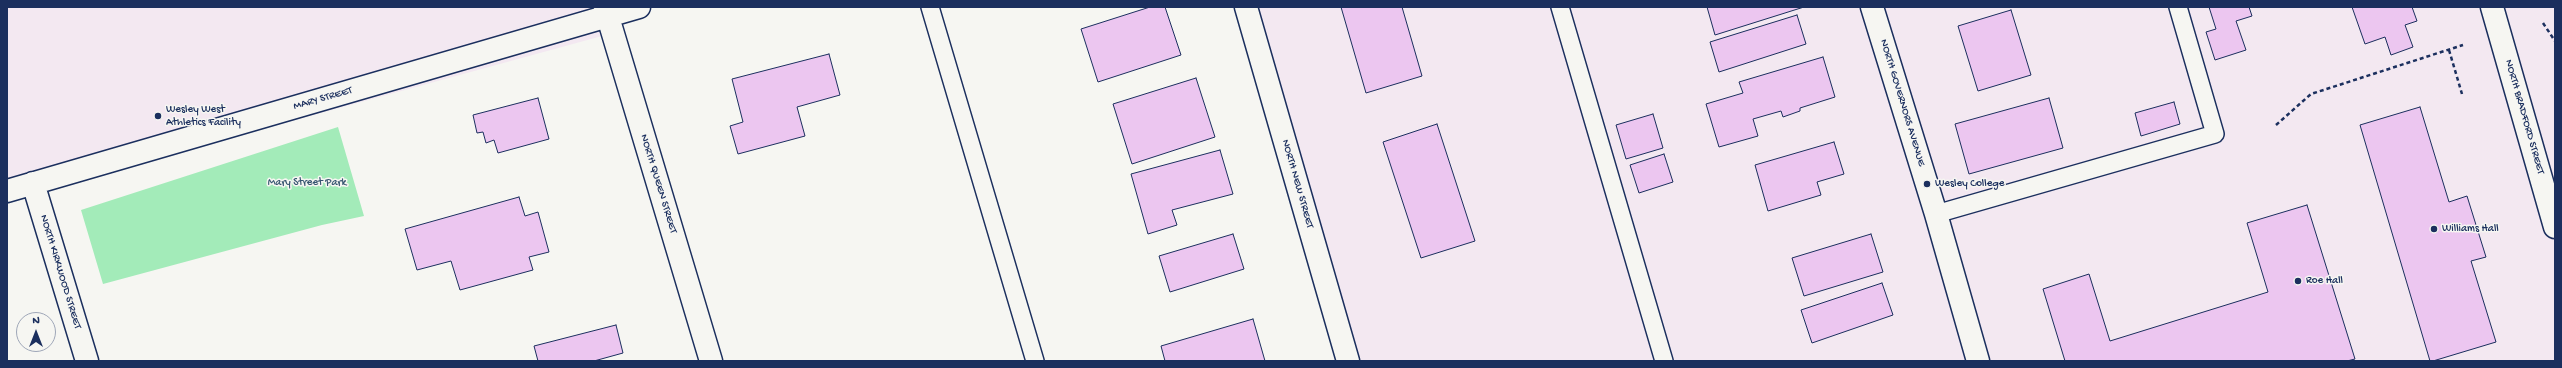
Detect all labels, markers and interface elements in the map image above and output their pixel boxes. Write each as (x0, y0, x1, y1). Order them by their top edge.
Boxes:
street label: NORTH GOVERNORS AVENUE (1876, 38, 1928, 168)
street label: NORTH BRADFORD STREET (2501, 58, 2547, 176)
street label: MARY STREET (292, 84, 354, 114)
place label: Wesley West Athletics Facility (166, 103, 241, 129)
marker: Wesley West Athletics Facility (153, 111, 163, 121)
street label: NORTH QUEEN STREET (637, 133, 679, 235)
street label: NORTH NEW STREET (1278, 138, 1316, 230)
park label: Mary Street Park (268, 176, 346, 190)
place label: Wesley College (1935, 177, 2004, 191)
marker: Wesley College (1922, 179, 1932, 189)
street label: NORTH KIRKWOOD STREET (36, 213, 84, 331)
place label: Williams Hall (2442, 222, 2499, 236)
marker: Williams Hall (2429, 224, 2439, 234)
place label: Roe Hall (2306, 274, 2343, 288)
marker: Roe Hall (2293, 276, 2303, 286)
north arrow (16, 312, 56, 352)

